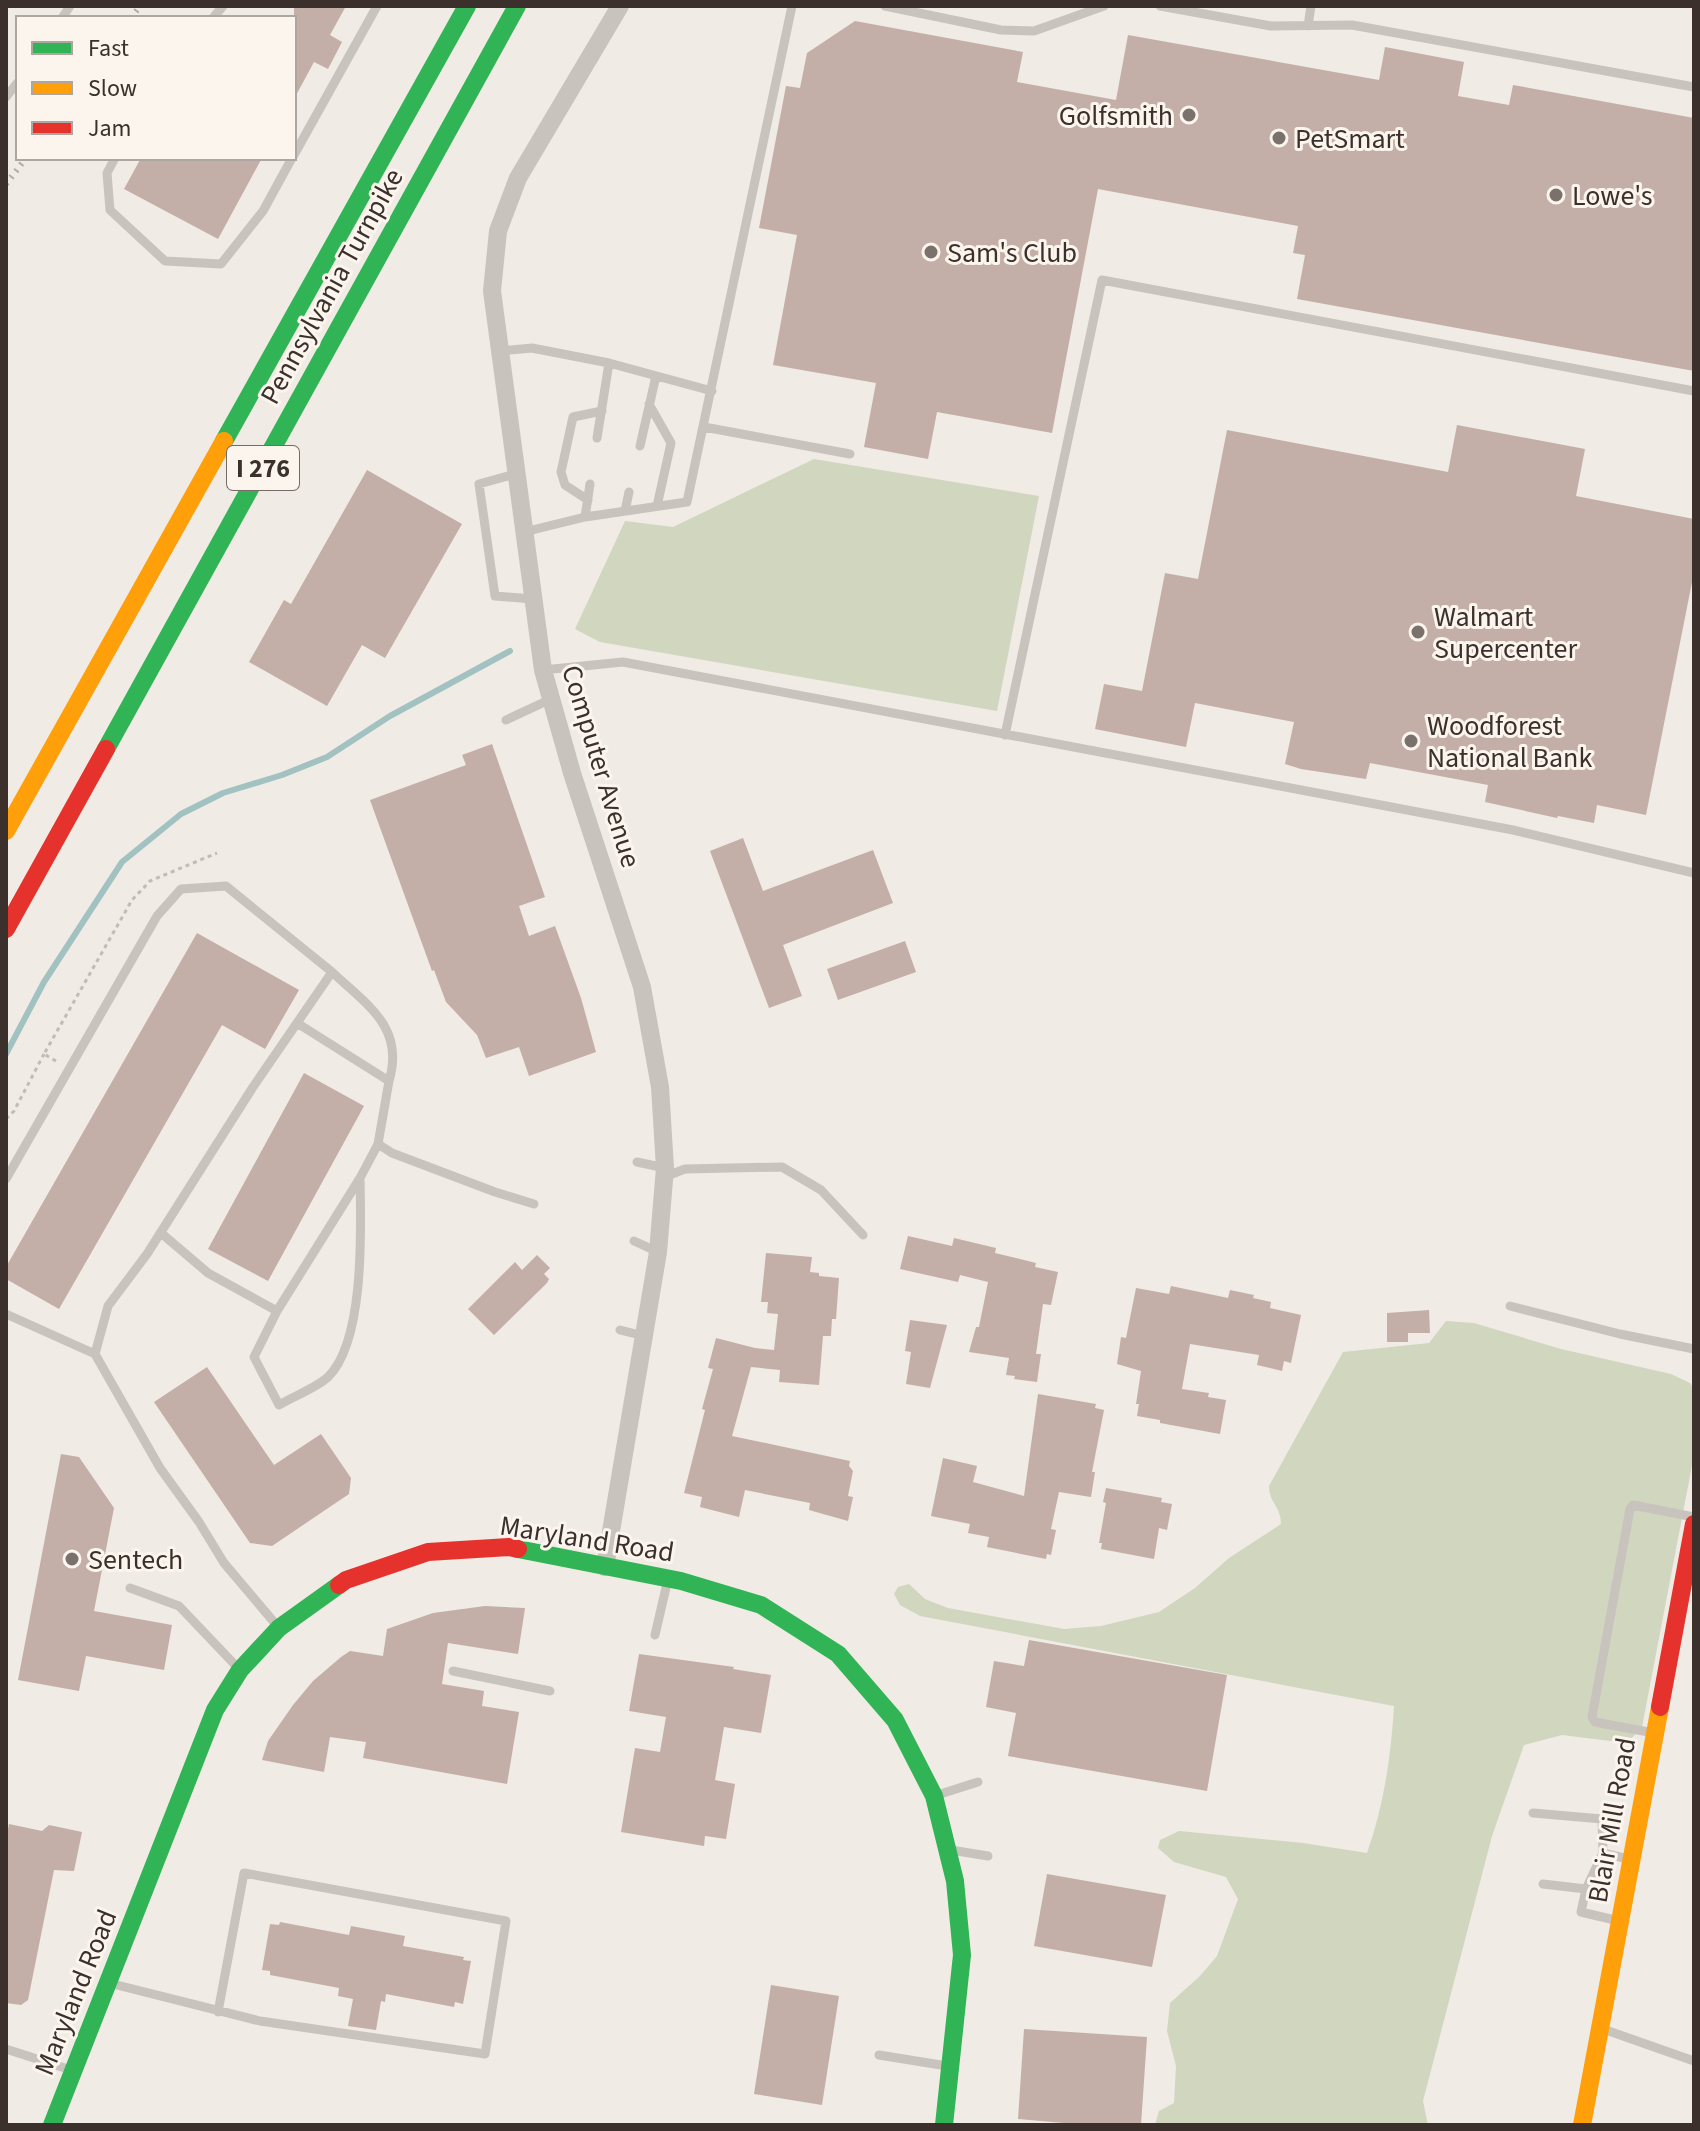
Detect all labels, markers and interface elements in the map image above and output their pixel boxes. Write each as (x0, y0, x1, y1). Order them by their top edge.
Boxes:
legend (16, 16, 296, 160)
text: Fast (88, 31, 129, 66)
text: Slow (88, 71, 137, 106)
place label: Golfsmith (1059, 96, 1173, 136)
marker: Golfsmith (1180, 106, 1198, 124)
text: Jam (88, 111, 132, 146)
place label: PetSmart (1295, 119, 1405, 159)
marker: PetSmart (1270, 129, 1288, 147)
street label: Pennsylvania Turnpike (250, 161, 413, 412)
place label: Lowe's (1572, 176, 1652, 216)
marker: Lowe's (1547, 186, 1565, 204)
place label: Sam's Club (947, 233, 1077, 273)
marker: Sam's Club (922, 243, 940, 261)
road number: I 276 (227, 446, 299, 490)
place label: Walmart Supercenter (1434, 597, 1577, 669)
marker: Walmart Supercenter (1409, 623, 1427, 641)
street label: Computer Avenue (551, 660, 651, 872)
place label: Woodforest National Bank (1427, 706, 1592, 778)
marker: Woodforest National Bank (1402, 732, 1420, 750)
street label: Maryland Road (497, 1505, 677, 1572)
place label: Sentech (88, 1540, 183, 1580)
marker: Sentech (63, 1550, 81, 1568)
street label: Blair Mill Road (1578, 1734, 1646, 1906)
street label: Maryland Road (24, 1903, 127, 2081)

